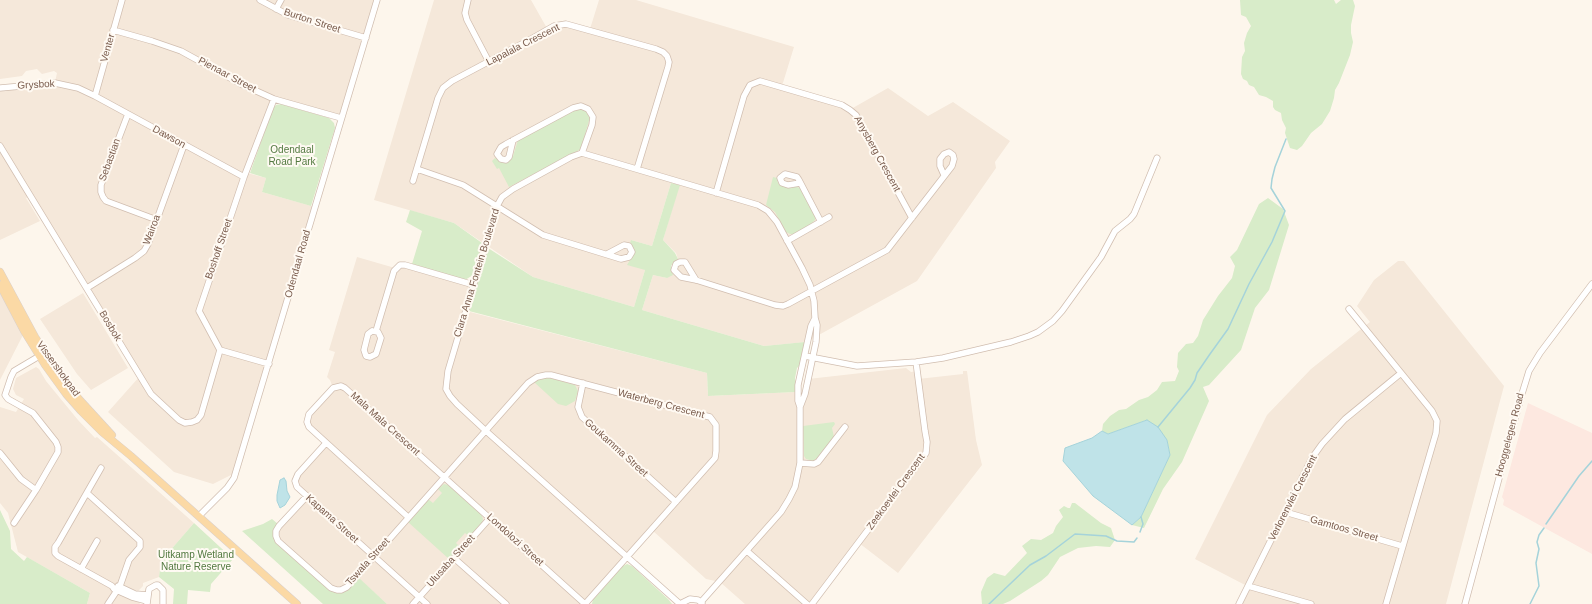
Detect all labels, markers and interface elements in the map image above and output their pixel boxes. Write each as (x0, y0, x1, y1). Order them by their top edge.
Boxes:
street label: Burton Street (282, 6, 342, 36)
street label: Lapalala Crescent (484, 21, 562, 69)
street label: Venter (98, 32, 118, 64)
street label: Pienaar Street (196, 55, 258, 95)
street label: Grysbok (17, 78, 55, 92)
street label: Anysberg Crescent (851, 114, 903, 194)
street label: Dawson (150, 123, 188, 151)
street label: Sebastian (97, 137, 123, 183)
park label: Odendaal Road Park (268, 144, 316, 168)
street label: Clara Anna Fontein Boulevard (452, 207, 502, 339)
street label: Wairoa (141, 213, 163, 247)
street label: Boshoff Street (203, 217, 235, 281)
street label: Odendaal Road (283, 229, 313, 299)
street label: Bosbok (96, 309, 124, 343)
street label: Vissershokpad (34, 339, 82, 399)
street label: Waterberg Crescent (616, 387, 706, 421)
street label: Mala Mala Crescent (348, 390, 422, 458)
street label: Hooggelegen Road (1493, 392, 1527, 478)
street label: Goukamma Street (582, 416, 650, 480)
street label: Zeekoevlei Crescent (864, 452, 928, 532)
street label: Verlorenvlei Crescent (1266, 453, 1320, 543)
street label: Kapama Street (303, 492, 361, 546)
street label: Londolozi Street (484, 511, 546, 569)
street label: Gamtoos Street (1309, 514, 1379, 544)
street label: Ulusaba Street (424, 532, 478, 590)
street label: Tswala Street (343, 536, 393, 588)
park label: Uitkamp Wetland Nature Reserve (158, 549, 234, 572)

